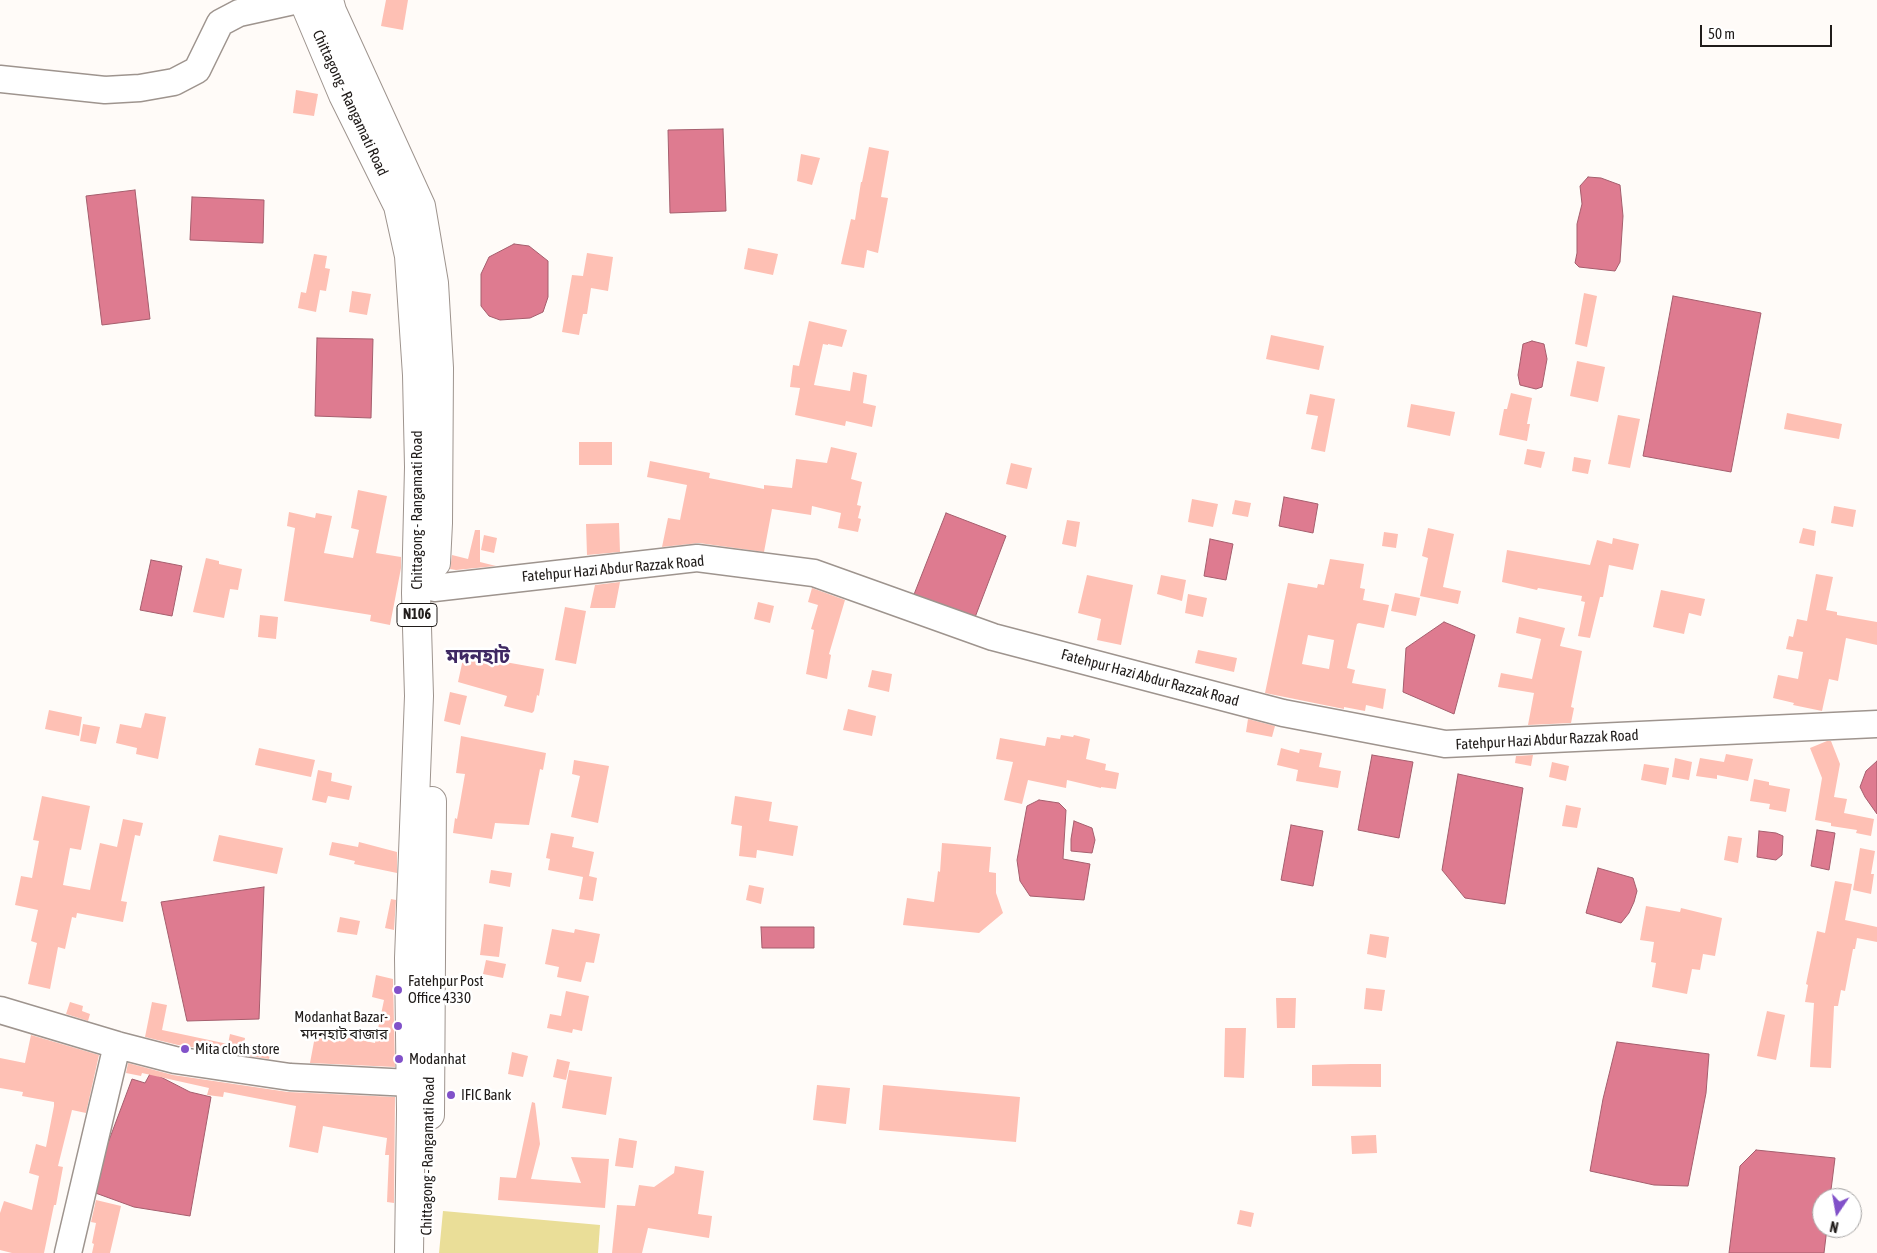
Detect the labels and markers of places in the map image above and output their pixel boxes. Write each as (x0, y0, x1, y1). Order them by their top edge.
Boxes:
place label: Fatehpur Post Office 4330 (408, 972, 484, 1007)
marker: Fatehpur Post Office 4330 (392, 984, 404, 996)
place label: Modanhat Bazar- মদনহাট বাজার (294, 1008, 388, 1043)
marker: Modanhat Bazar- মদনহাট বাজার (392, 1020, 404, 1032)
place label: Mita cloth store (195, 1040, 280, 1058)
marker: Mita cloth store (179, 1043, 191, 1055)
place label: Modanhat (409, 1050, 466, 1068)
marker: Modanhat (393, 1053, 405, 1065)
place label: IFIC Bank (461, 1086, 511, 1104)
marker: IFIC Bank (445, 1089, 457, 1101)

